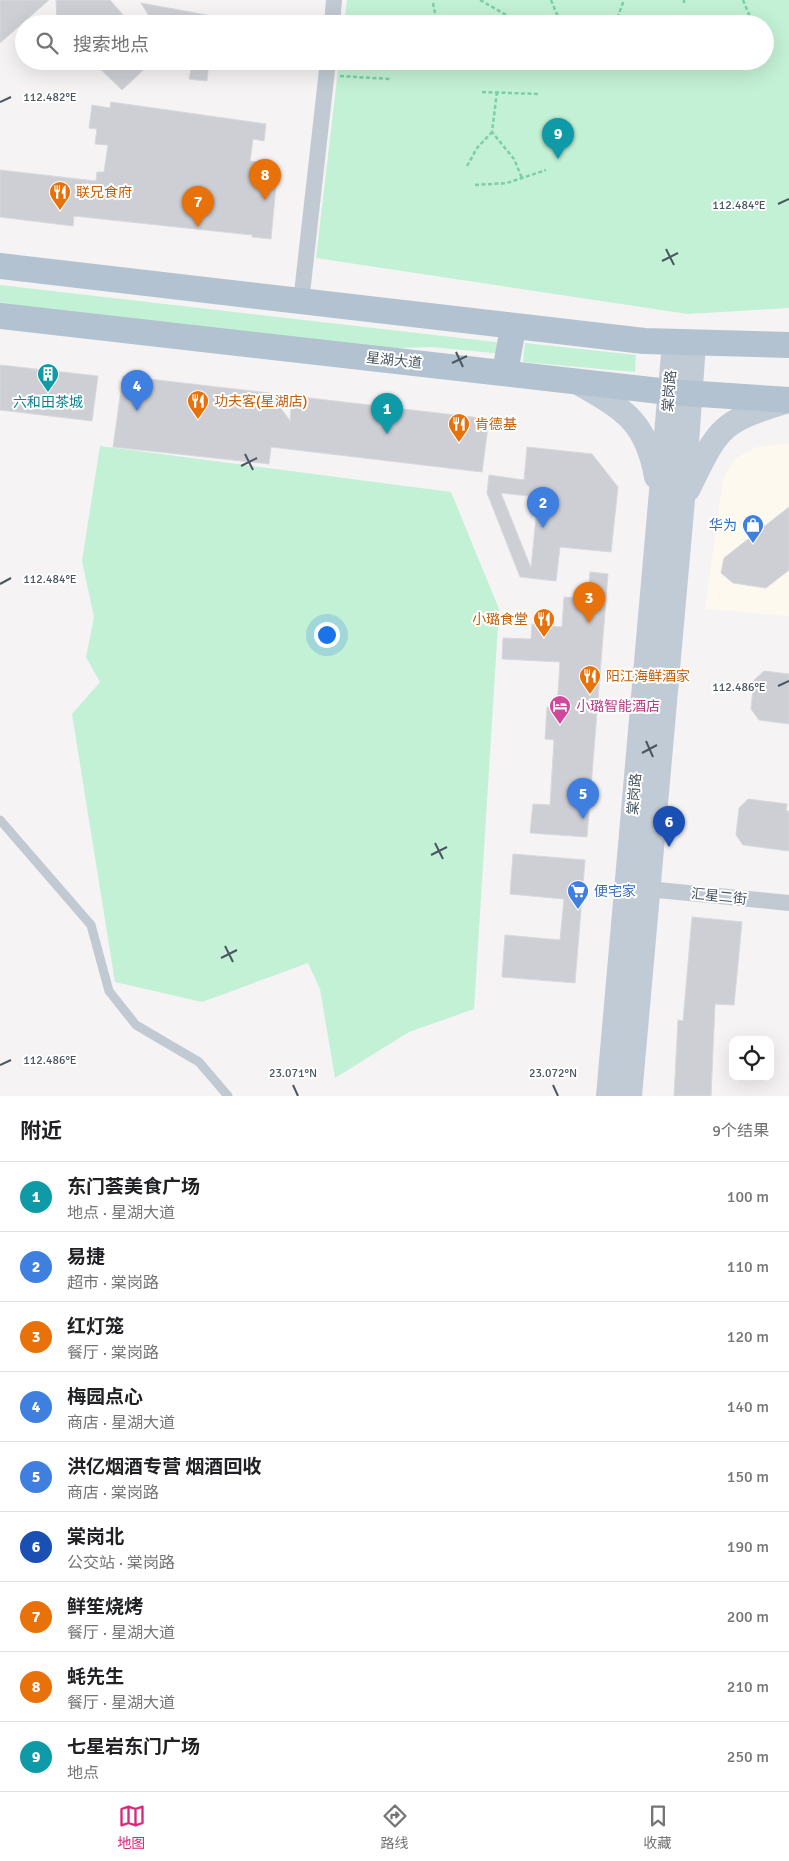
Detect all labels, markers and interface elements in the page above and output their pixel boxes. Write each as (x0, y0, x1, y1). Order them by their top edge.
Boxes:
search box (15, 15, 774, 70)
icon: search (33, 29, 61, 57)
text: 搜索地点 (73, 33, 149, 57)
text: 112.482°E (23, 90, 77, 105)
pin: 9 (542, 118, 574, 159)
pin: 8 (249, 159, 281, 200)
restaurant icon: 联兄食府 (48, 180, 72, 211)
place label: 联兄食府 (76, 184, 132, 201)
pin: 7 (182, 186, 214, 227)
text: 112.484°E (712, 198, 766, 213)
street label: 星湖大道 (365, 349, 423, 372)
building icon: 六和田茶城 (36, 362, 60, 393)
street label: 棠岗路 (659, 369, 680, 413)
pin: 4 (121, 370, 153, 411)
restaurant icon: 功夫客(星湖店) (186, 389, 210, 420)
place label: 功夫客(星湖店) (214, 393, 307, 410)
pin: 1 (371, 393, 403, 434)
place label: 六和田茶城 (13, 394, 83, 411)
restaurant icon: 肯德基 (447, 412, 471, 443)
place label: 肯德基 (475, 416, 517, 433)
pin: 2 (527, 487, 559, 528)
shop icon: 华为 (741, 513, 765, 544)
place label: 华为 (709, 517, 737, 534)
text: 112.484°E (23, 572, 77, 587)
pin: 3 (573, 582, 605, 623)
restaurant icon: 小璐食堂 (532, 607, 556, 638)
place label: 小璐食堂 (472, 611, 528, 628)
your location (314, 622, 340, 648)
restaurant icon: 阳江海鲜酒家 (578, 664, 602, 695)
place label: 阳江海鲜酒家 (606, 668, 690, 685)
text: 112.486°E (712, 680, 766, 695)
hotel icon: 小璐智能酒店 (548, 694, 572, 725)
place label: 小璐智能酒店 (576, 698, 660, 715)
street label: 棠岗路 (624, 772, 645, 816)
pin: 5 (567, 778, 599, 819)
pin: 6 (653, 806, 685, 847)
supermarket icon: 便宅家 (566, 879, 590, 910)
place label: 便宅家 (594, 883, 636, 900)
street label: 汇星二街 (690, 885, 748, 908)
map controls (729, 1036, 774, 1081)
button: locate (729, 1036, 774, 1081)
text: 112.486°E (23, 1053, 77, 1068)
text: 23.071°N (269, 1066, 317, 1081)
text: 23.072°N (529, 1066, 577, 1081)
text: 附近 (20, 1118, 62, 1144)
text: 9个结果 (712, 1121, 769, 1141)
text: 东门荟美食广场 (67, 1175, 200, 1199)
text: 1 (32, 1187, 40, 1207)
text: 100 m (727, 1187, 769, 1207)
text: 地点 · 星湖大道 (67, 1203, 175, 1223)
text: 易捷 (67, 1245, 105, 1269)
text: 2 (32, 1257, 40, 1277)
text: 110 m (727, 1257, 769, 1277)
text: 超市 · 棠岗路 (67, 1273, 159, 1293)
text: 红灯笼 (67, 1315, 124, 1339)
text: 3 (32, 1327, 40, 1347)
text: 120 m (727, 1327, 769, 1347)
text: 餐厅 · 棠岗路 (67, 1343, 159, 1363)
text: 梅园点心 (67, 1385, 143, 1409)
text: 4 (32, 1397, 40, 1417)
text: 140 m (727, 1397, 769, 1417)
text: 商店 · 星湖大道 (67, 1413, 175, 1433)
text: 洪亿烟酒专营 烟酒回收 (67, 1455, 261, 1479)
text: 5 (32, 1467, 40, 1487)
text: 150 m (727, 1467, 769, 1487)
text: 商店 · 棠岗路 (67, 1483, 159, 1503)
text: 棠岗北 (67, 1525, 124, 1549)
text: 6 (32, 1537, 40, 1557)
text: 190 m (727, 1537, 769, 1557)
text: 公交站 · 棠岗路 (67, 1553, 175, 1573)
text: 鲜笙烧烤 (67, 1595, 143, 1619)
text: 7 (32, 1607, 40, 1627)
text: 200 m (727, 1607, 769, 1627)
text: 餐厅 · 星湖大道 (67, 1623, 175, 1643)
text: 蚝先生 (67, 1665, 124, 1689)
text: 8 (32, 1677, 40, 1697)
text: 210 m (727, 1677, 769, 1697)
text: 餐厅 · 星湖大道 (67, 1693, 175, 1713)
text: 七星岩东门广场 (67, 1735, 200, 1759)
text: 9 (32, 1747, 40, 1767)
text: 250 m (727, 1747, 769, 1767)
text: 地点 (67, 1763, 99, 1783)
tab: 地图 (118, 1802, 146, 1852)
tab: 路线 (381, 1802, 409, 1852)
tab: 收藏 (644, 1802, 672, 1852)

